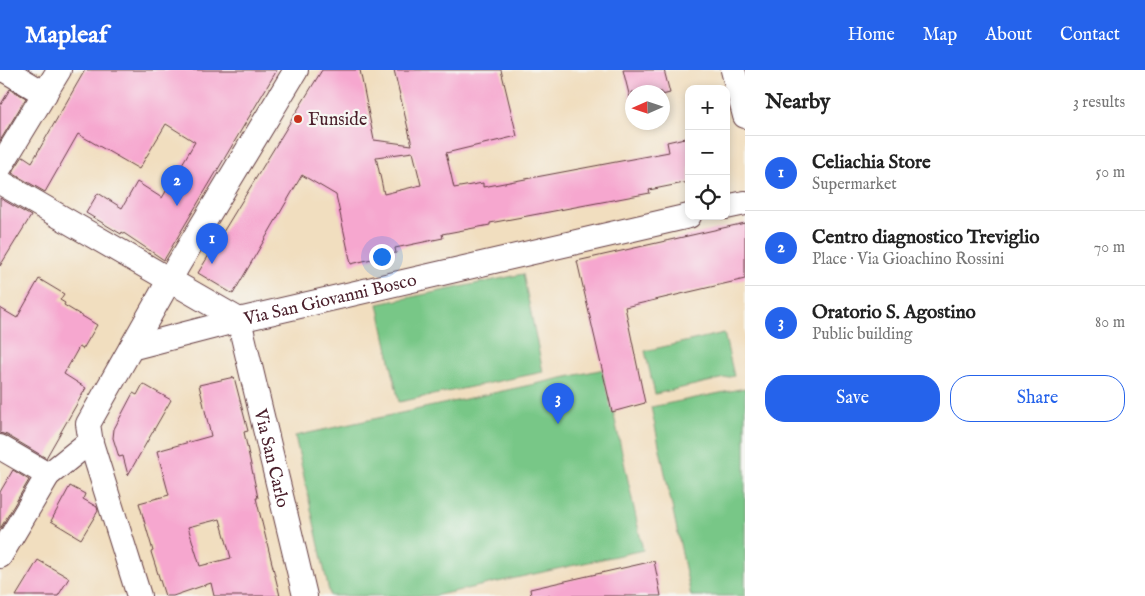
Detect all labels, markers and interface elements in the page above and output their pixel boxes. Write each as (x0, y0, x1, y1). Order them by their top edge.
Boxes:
text: Mapleaf (25, 20, 107, 51)
text: Home (848, 24, 895, 47)
text: Map (923, 24, 957, 47)
text: About (985, 24, 1032, 47)
text: Contact (1060, 24, 1120, 47)
north arrow (625, 85, 670, 130)
map controls (685, 85, 730, 220)
button: + (685, 85, 730, 130)
text: Nearby (765, 89, 830, 116)
text: 3 results (1073, 93, 1125, 113)
place label: Funside (308, 109, 367, 132)
marker: Funside (292, 113, 304, 125)
button: − (685, 130, 730, 175)
text: Celiachia Store (812, 151, 931, 175)
text: 1 (778, 163, 784, 183)
text: 50 m (1096, 163, 1125, 183)
pin: 2 (161, 165, 193, 206)
button: locate (685, 175, 730, 220)
text: Supermarket (812, 175, 897, 195)
pin: 1 (196, 223, 228, 264)
text: Centro diagnostico Treviglio (812, 226, 1039, 250)
text: 2 (777, 238, 785, 258)
text: 70 m (1094, 238, 1125, 258)
your location (369, 244, 395, 270)
text: Place · Via Gioachino Rossini (812, 250, 1004, 270)
street label: Via San Giovanni Bosco (241, 269, 419, 332)
text: Oratorio S. Agostino (812, 301, 976, 325)
text: 3 (778, 313, 784, 333)
text: 80 m (1095, 313, 1125, 333)
text: Public building (812, 325, 912, 345)
button: Save (765, 375, 940, 422)
button: Share (950, 375, 1125, 422)
pin: 3 (542, 383, 574, 424)
street label: Via San Carlo (247, 406, 294, 510)

